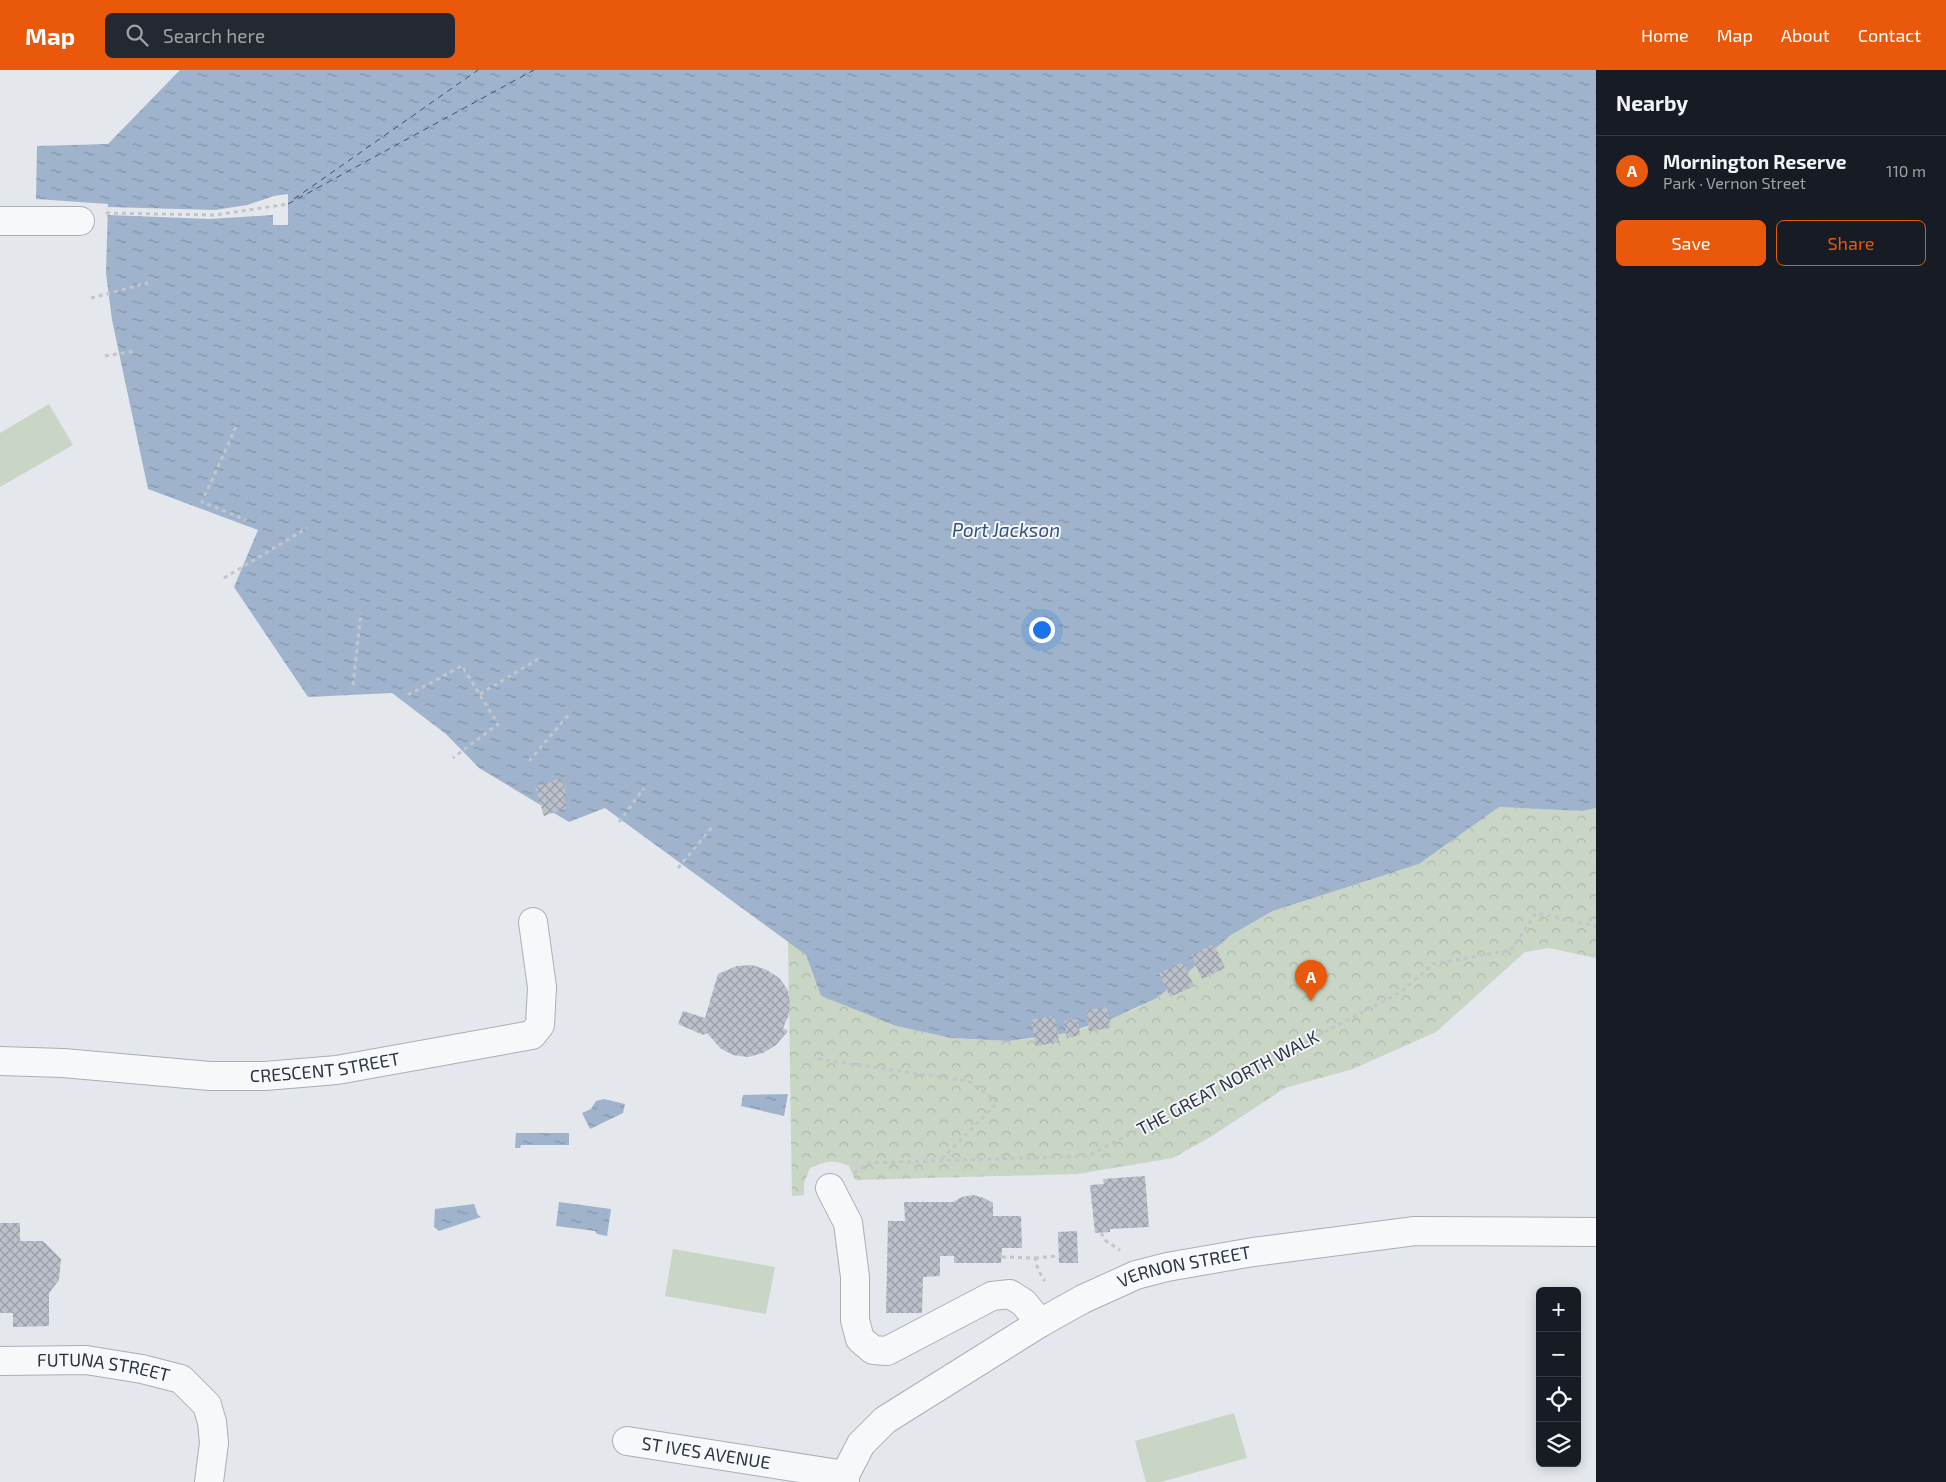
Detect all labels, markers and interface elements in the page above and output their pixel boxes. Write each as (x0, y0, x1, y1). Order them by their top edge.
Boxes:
search box (105, 13, 455, 58)
text: Map (25, 21, 75, 50)
icon: search (123, 21, 151, 49)
text: Search here (163, 24, 265, 47)
text: Home (1641, 24, 1689, 46)
text: Map (1717, 24, 1753, 46)
text: About (1781, 24, 1830, 46)
text: Contact (1858, 24, 1921, 46)
text: Nearby (1616, 90, 1688, 115)
text: Mornington Reserve (1663, 150, 1846, 173)
text: A (1627, 161, 1637, 180)
text: 110 m (1886, 161, 1926, 180)
text: Park · Vernon Street (1663, 173, 1806, 192)
button: Save (1616, 220, 1766, 266)
button: Share (1776, 220, 1926, 266)
water label: Port Jackson (952, 518, 1060, 541)
your location (1029, 617, 1055, 643)
pin: A (1295, 960, 1327, 1001)
street label: THE GREAT NORTH WALK (1133, 1025, 1323, 1139)
street label: CRESCENT STREET (250, 1047, 402, 1086)
street label: VERNON STREET (1114, 1241, 1253, 1292)
map controls (1536, 1287, 1581, 1467)
button: + (1536, 1287, 1581, 1332)
button: − (1536, 1332, 1581, 1377)
street label: FUTUNA STREET (37, 1347, 173, 1386)
button: locate (1536, 1377, 1581, 1422)
button: layers (1536, 1422, 1581, 1467)
street label: ST IVES AVENUE (640, 1431, 772, 1473)

